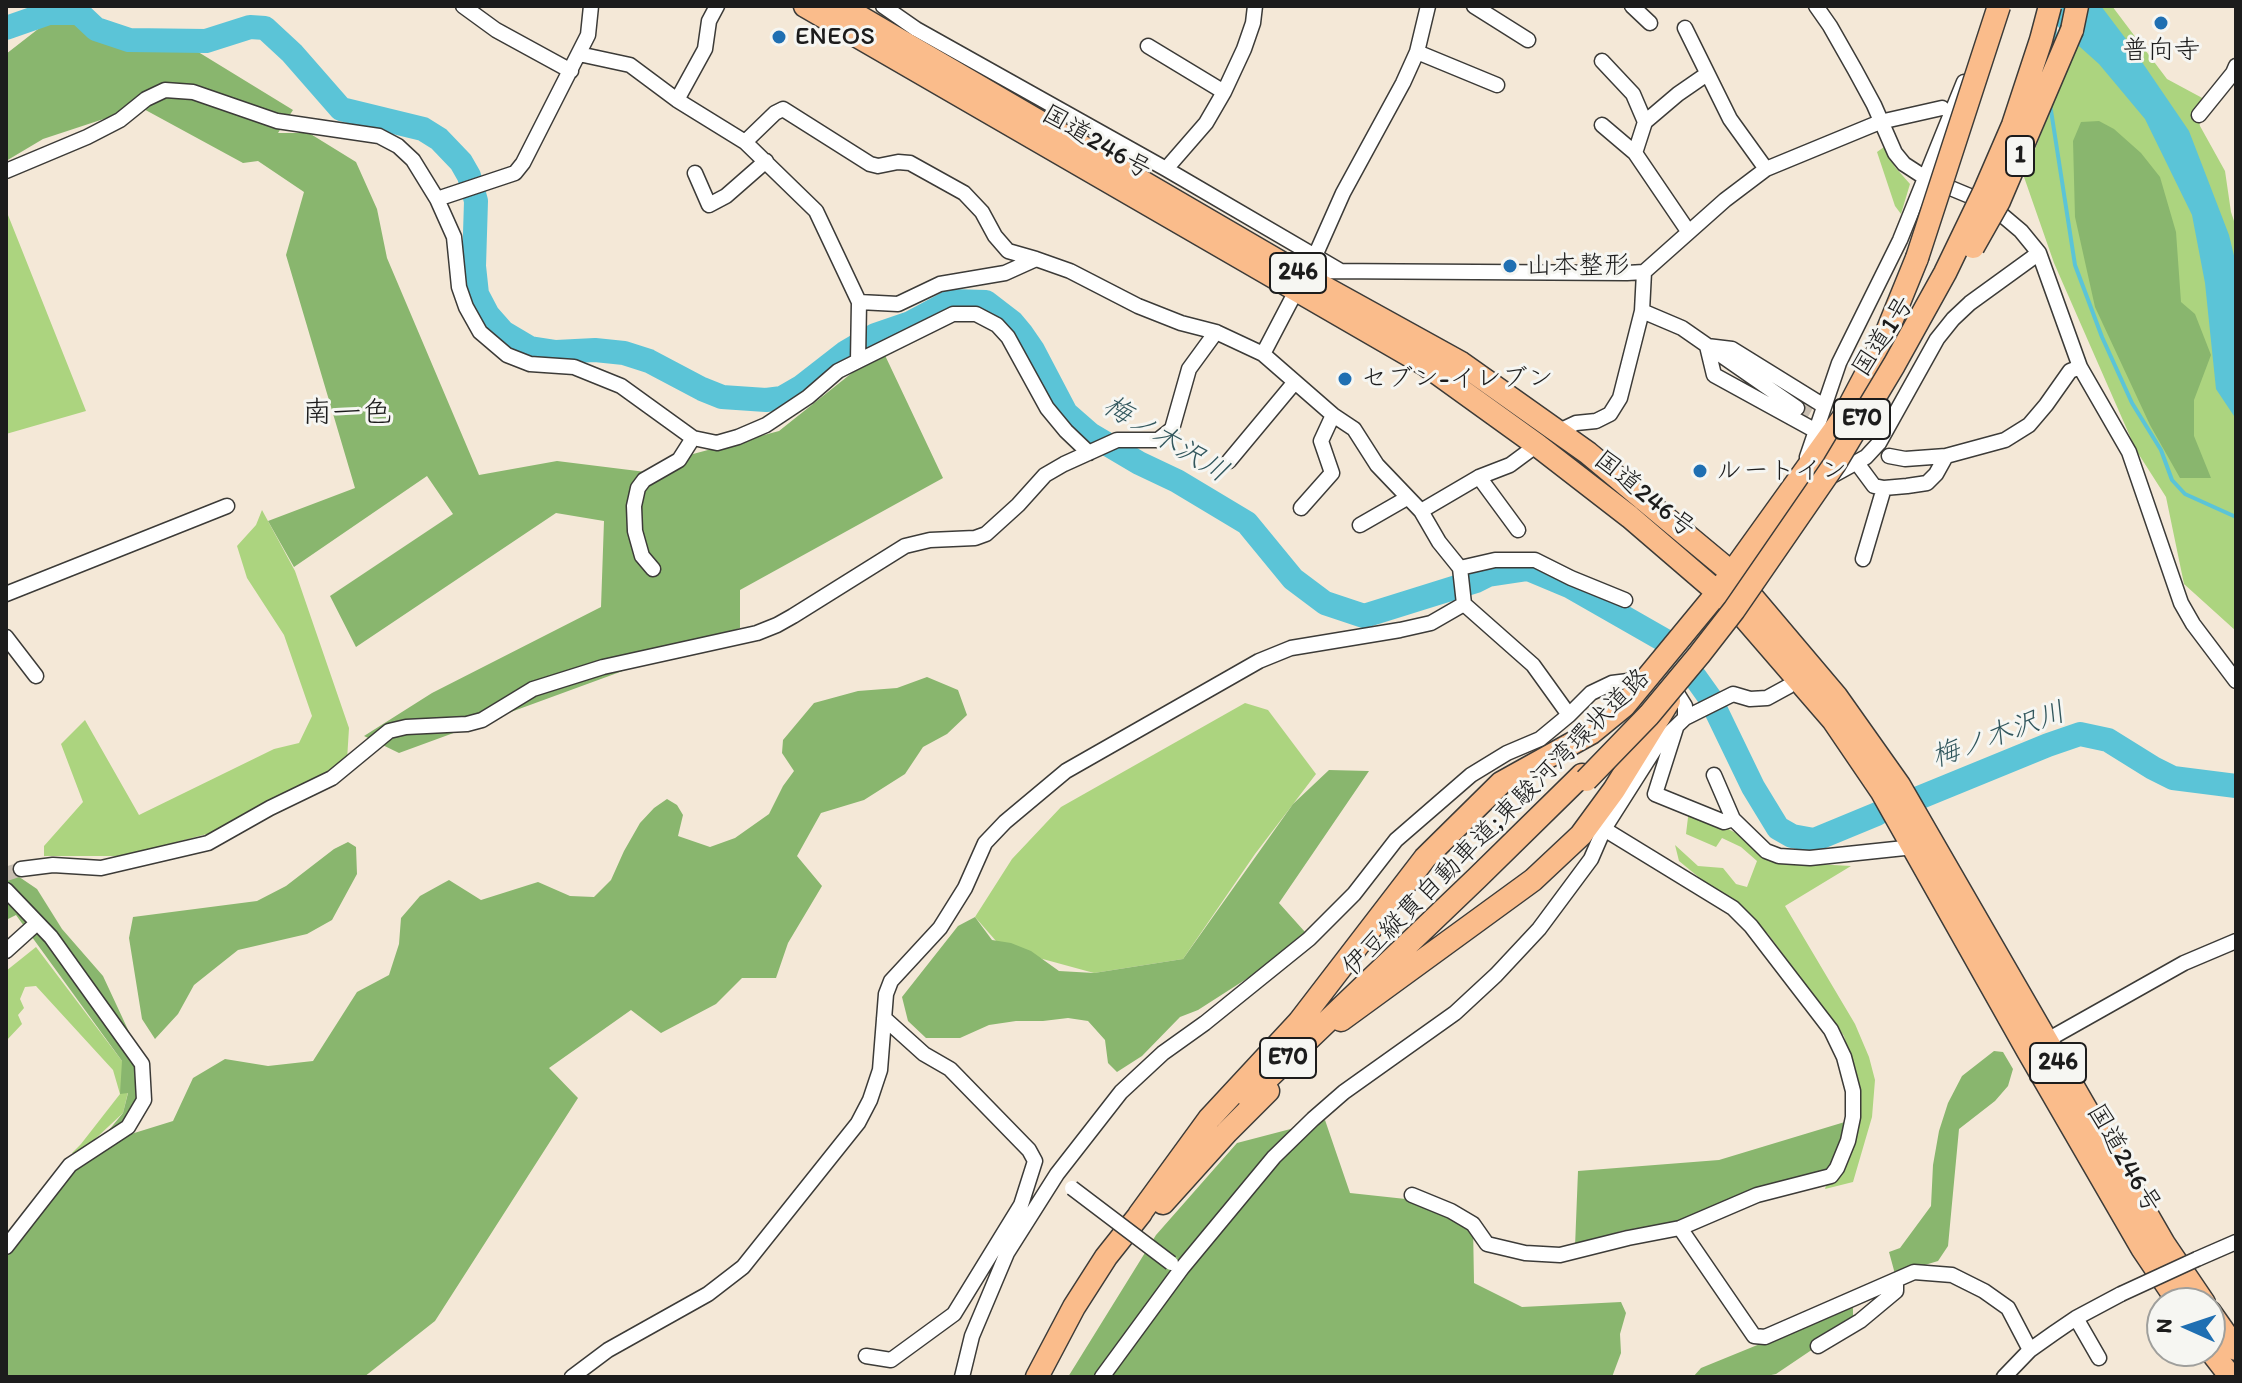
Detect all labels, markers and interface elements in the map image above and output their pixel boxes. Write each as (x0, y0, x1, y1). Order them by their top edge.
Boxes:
marker: 普向寺 (2152, 14, 2170, 32)
place label: ENEOS (795, 21, 875, 53)
marker: ENEOS (770, 28, 788, 46)
place label: 普向寺 (2122, 35, 2200, 67)
street label: 国道246号 (1036, 99, 1156, 187)
road number: 1 (2006, 136, 2034, 176)
place label: 山本整形 (1526, 250, 1630, 282)
road number: 246 (1270, 253, 1326, 293)
marker: 山本整形 (1501, 257, 1519, 275)
street label: 国道1号 (1846, 291, 1922, 383)
place label: セブン-イレブン (1361, 363, 1553, 395)
marker: セブン-イレブン (1336, 370, 1354, 388)
water label: 梅ノ木沢川 (1096, 390, 1234, 490)
district label: 南一色 (302, 396, 392, 432)
road number: E70 (1834, 399, 1890, 439)
street label: 国道246号 (1587, 445, 1701, 545)
place label: ルートイン (1716, 455, 1847, 487)
marker: ルートイン (1691, 462, 1709, 480)
street label: 伊豆縦貫自動車道;東駿河湾環状道路 (1337, 663, 1657, 983)
water label: 梅ノ木沢川 (1927, 696, 2071, 776)
road number: E70 (1260, 1038, 1316, 1078)
road number: 246 (2030, 1043, 2086, 1083)
street label: 国道246号 (2079, 1099, 2167, 1219)
north arrow (2146, 1287, 2226, 1367)
text: N (2150, 1318, 2177, 1334)

